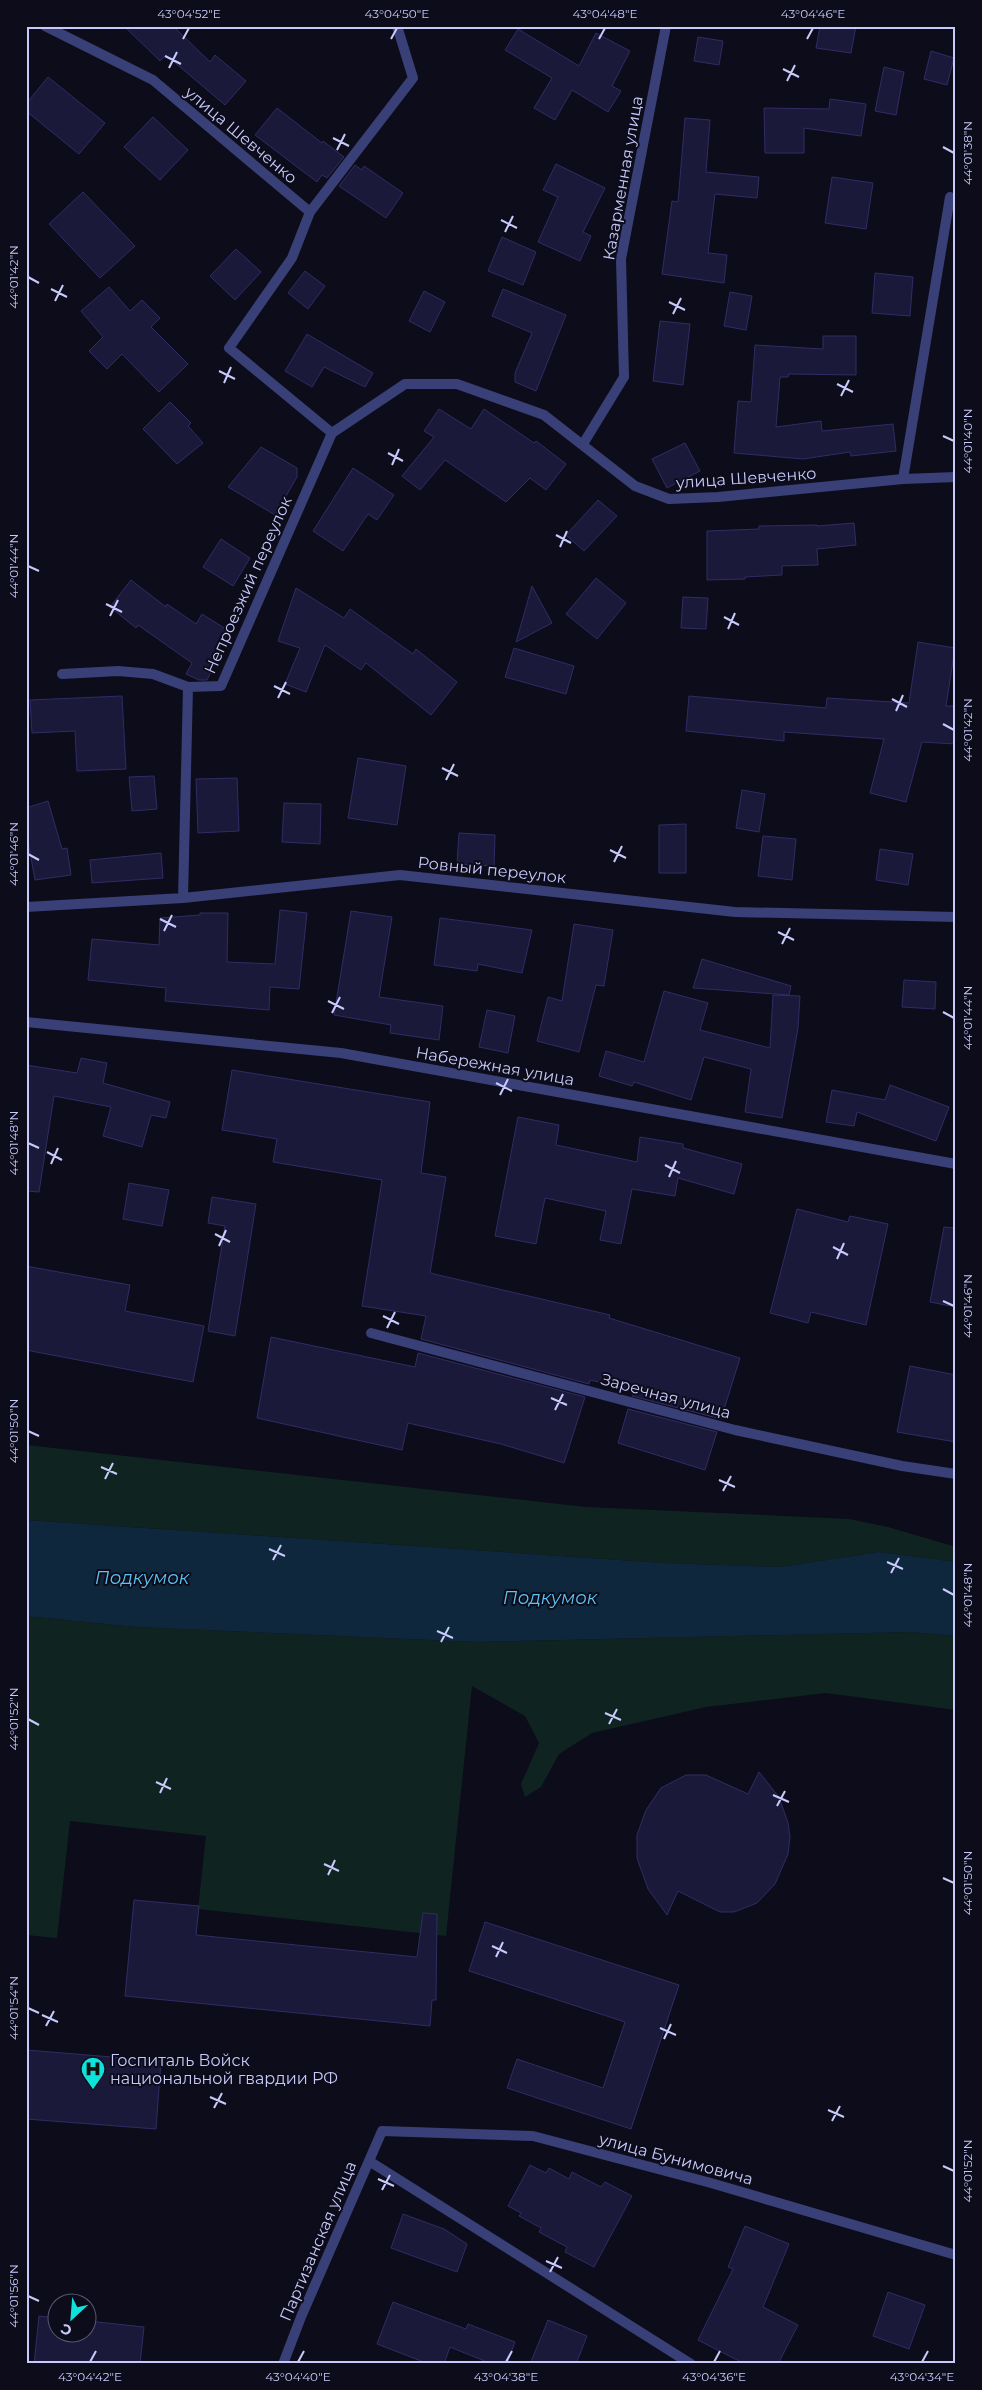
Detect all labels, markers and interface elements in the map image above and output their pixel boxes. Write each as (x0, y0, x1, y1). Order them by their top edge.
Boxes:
text: 43°04'52"E (157, 6, 221, 21)
text: 43°04'50"E (365, 6, 429, 21)
text: 43°04'48"E (572, 6, 638, 21)
text: 43°04'46"E (781, 6, 845, 21)
street label: улица Шевченко (180, 82, 301, 188)
street label: Казарменная улица (599, 94, 647, 262)
text: 44°01'38"N (960, 121, 975, 185)
text: 44°01'42"N (6, 245, 21, 309)
text: 44°01'40"N (960, 409, 975, 473)
street label: улица Шевченко (674, 464, 817, 492)
street label: Непроезжий переулок (200, 493, 296, 677)
text: 44°01'44"N (6, 534, 21, 598)
text: 44°01'42"N (960, 698, 975, 762)
text: 44°01'46"N (6, 822, 21, 886)
street label: Ровный переулок (417, 853, 568, 887)
text: 44°01'44"N (960, 986, 975, 1050)
street label: Набережная улица (414, 1043, 576, 1089)
text: 44°01'48"N (6, 1111, 21, 1175)
text: 44°01'46"N (960, 1274, 975, 1338)
street label: Заречная улица (599, 1370, 733, 1422)
text: 44°01'50"N (6, 1399, 21, 1463)
text: 44°01'48"N (960, 1563, 975, 1627)
water label: Подкумок (95, 1567, 190, 1589)
water label: Подкумок (503, 1587, 598, 1609)
text: 44°01'52"N (6, 1687, 21, 1751)
text: 44°01'50"N (960, 1851, 975, 1915)
text: 44°01'54"N (6, 1976, 21, 2040)
place label: Госпиталь Войск национальной гвардии РФ (110, 2051, 338, 2088)
hospital icon: Госпиталь Войск национальной гвардии РФ (80, 2056, 106, 2090)
street label: улица Бунимовича (596, 2129, 755, 2189)
text: 44°01'52"N (960, 2139, 975, 2203)
street label: Партизанская улица (276, 2158, 360, 2324)
text: 44°01'56"N (6, 2264, 21, 2328)
north arrow (48, 2292, 98, 2342)
text: С (58, 2319, 75, 2340)
text: 43°04'42"E (58, 2369, 122, 2384)
text: 43°04'40"E (265, 2369, 331, 2384)
text: 43°04'38"E (474, 2369, 538, 2384)
text: 43°04'36"E (682, 2369, 746, 2384)
text: 43°04'34"E (890, 2369, 954, 2384)

